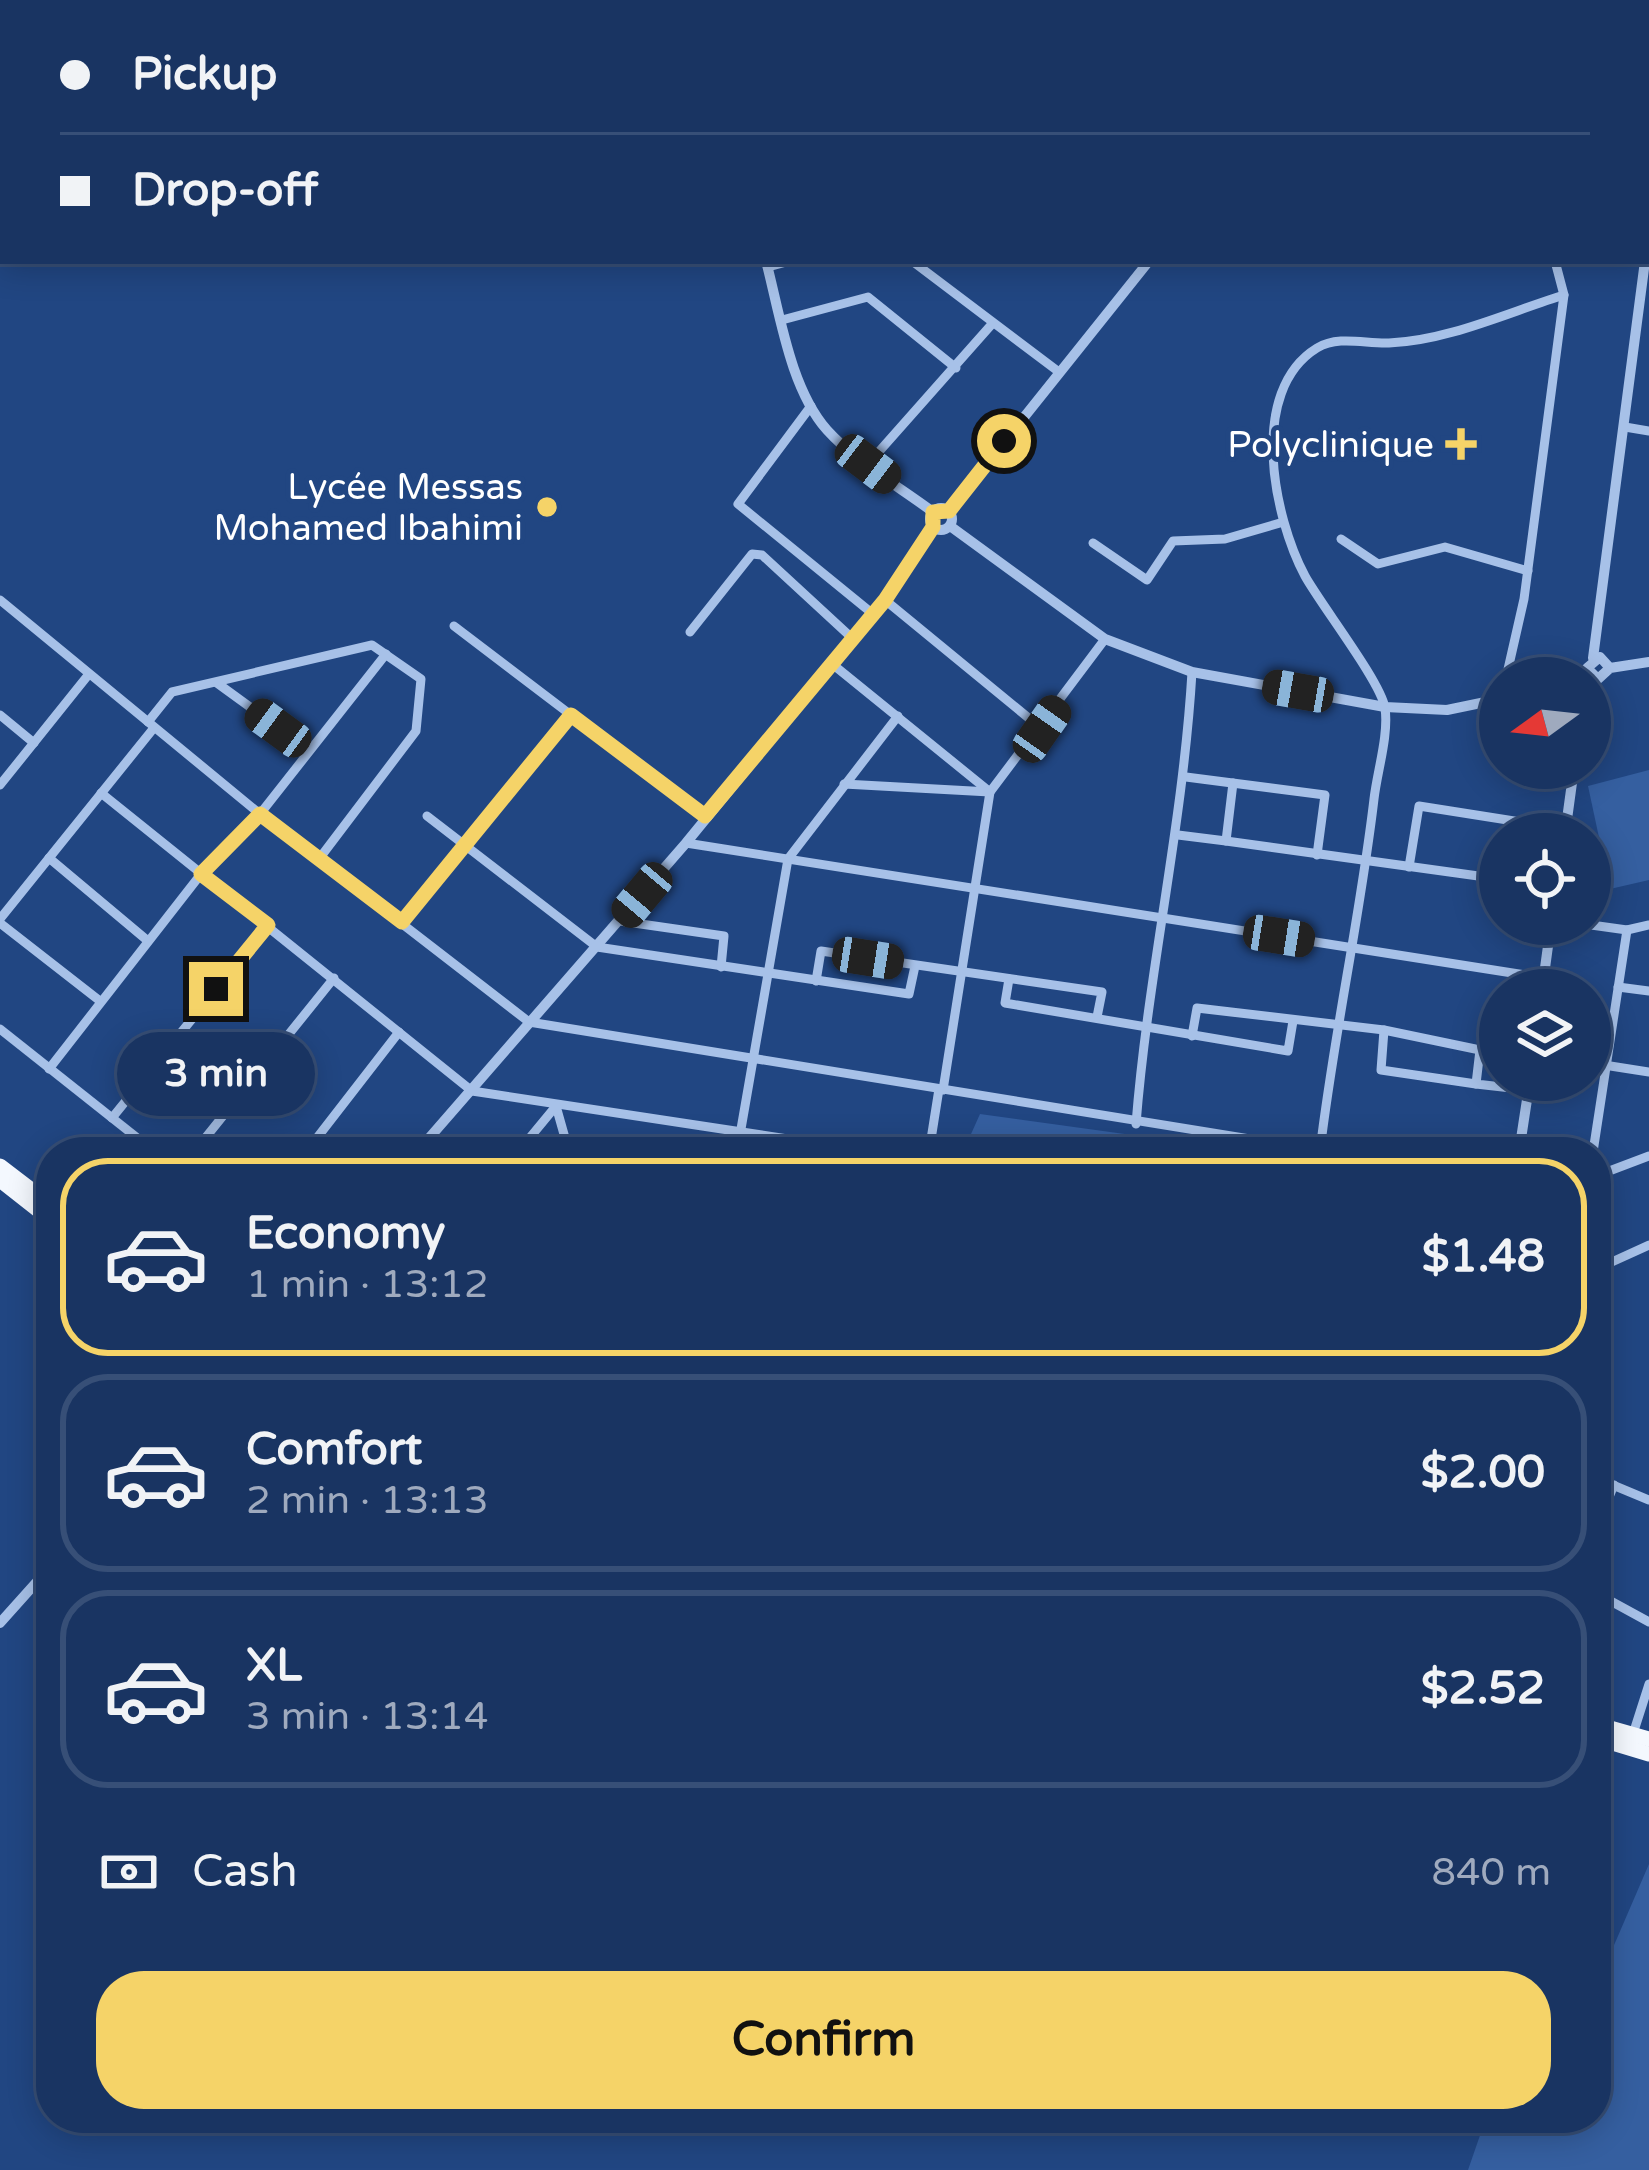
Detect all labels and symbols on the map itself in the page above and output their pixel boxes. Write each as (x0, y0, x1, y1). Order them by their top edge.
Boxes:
route start (977, 414, 1031, 468)
place label: Polyclinique (1227, 424, 1434, 467)
car (828, 428, 908, 500)
marker: Polyclinique (1445, 428, 1477, 460)
place label: Lycée Messas Mohamed Ibahimi (213, 466, 523, 550)
marker: Lycée Messas Mohamed Ibahimi (534, 494, 560, 520)
north arrow (1479, 657, 1611, 789)
car (1259, 667, 1337, 715)
car (1007, 689, 1077, 769)
car (238, 692, 318, 764)
car (605, 856, 679, 934)
car (1241, 913, 1317, 959)
car (830, 935, 906, 981)
route end (189, 962, 243, 1016)
callout: 3 min (117, 1031, 315, 1115)

